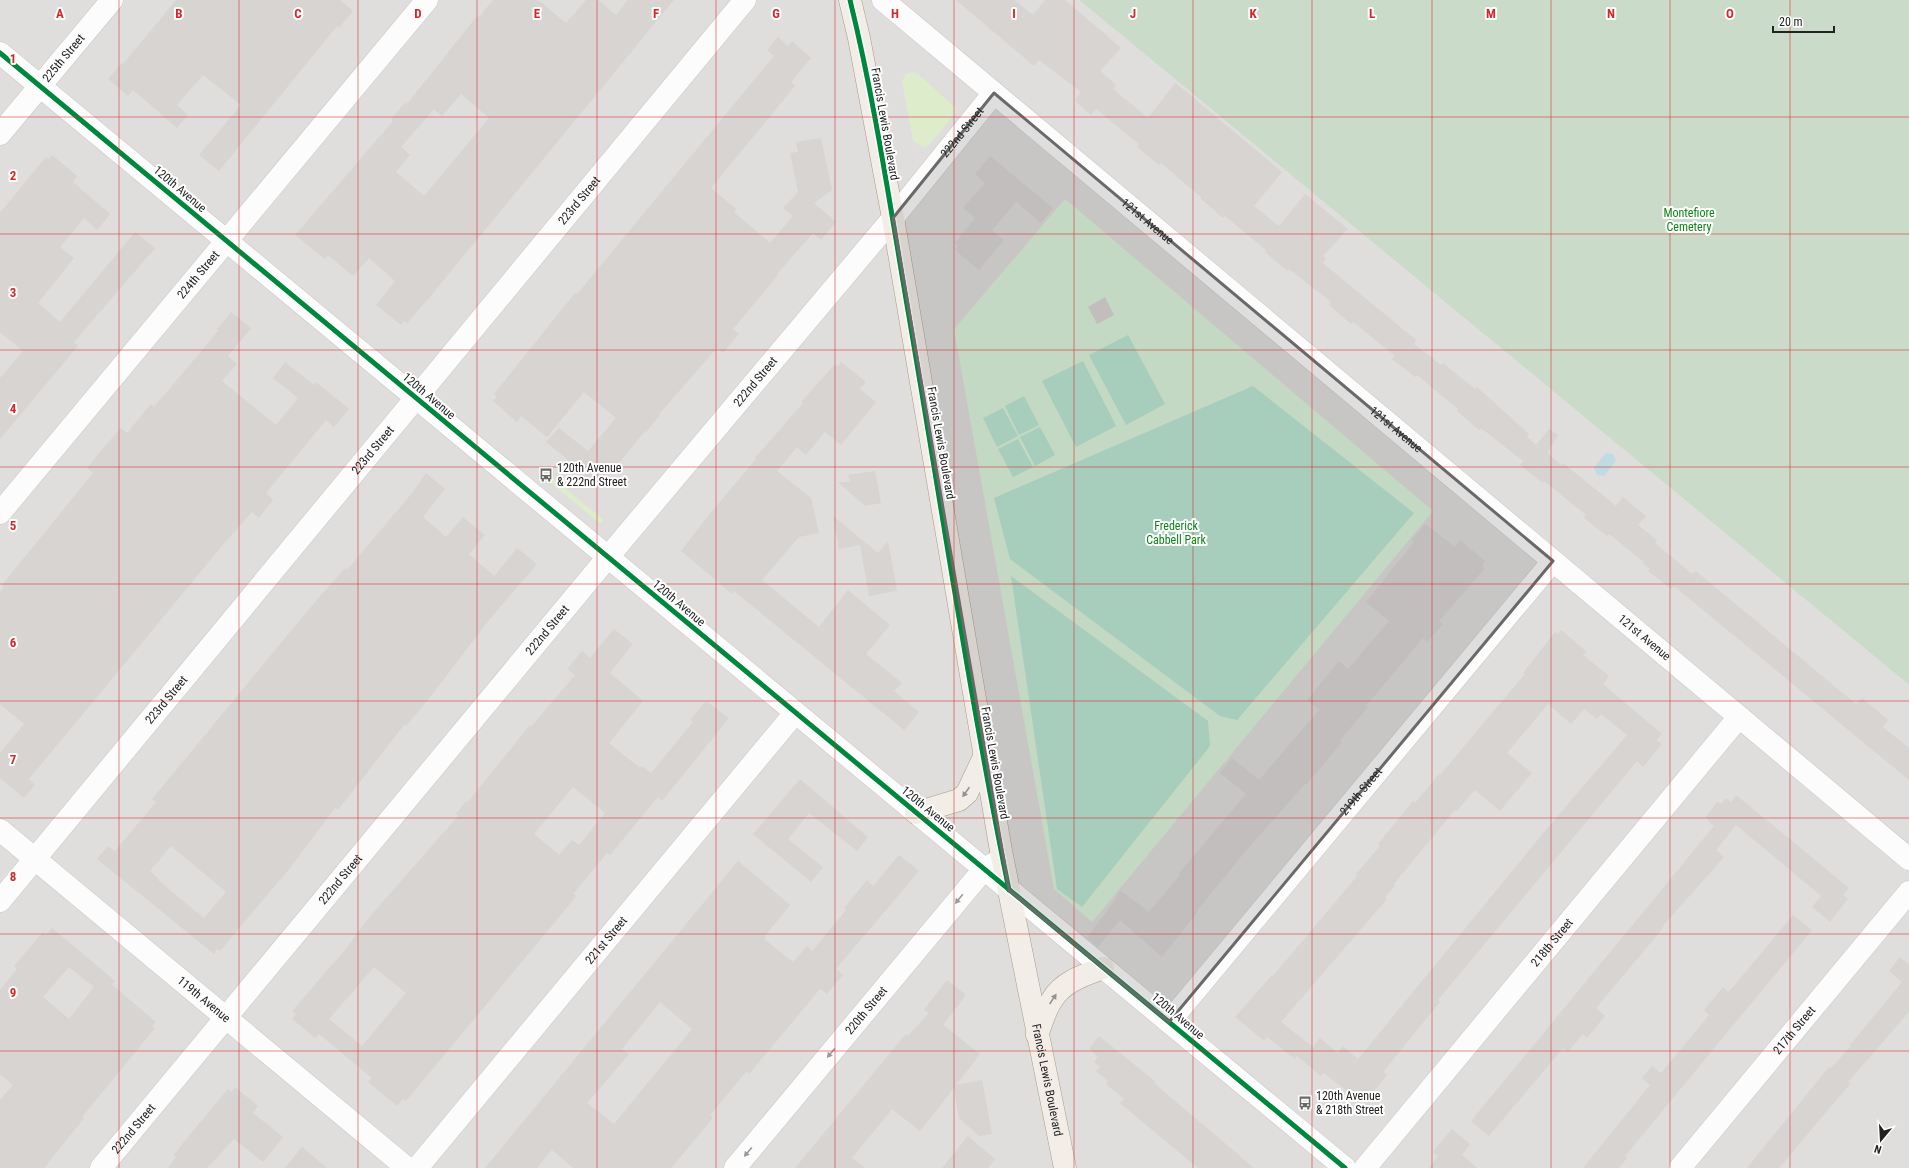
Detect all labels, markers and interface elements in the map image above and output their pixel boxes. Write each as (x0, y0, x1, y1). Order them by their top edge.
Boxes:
text: A (56, 6, 64, 21)
text: B (175, 6, 183, 21)
text: C (294, 6, 302, 21)
text: D (414, 6, 422, 21)
text: E (534, 6, 541, 21)
text: F (653, 6, 659, 21)
text: G (772, 6, 780, 21)
text: H (891, 6, 899, 21)
text: I (1012, 6, 1016, 21)
text: J (1130, 6, 1136, 21)
text: K (1249, 6, 1257, 21)
text: L (1369, 6, 1375, 21)
text: M (1486, 6, 1496, 21)
text: N (1607, 6, 1615, 21)
text: O (1726, 6, 1734, 21)
scale bar (1773, 8, 1834, 34)
text: 20 m (1779, 15, 1803, 29)
street label: 225th Street (39, 31, 88, 85)
text: 1 (10, 51, 16, 66)
street label: Francis Lewis Boulevard (868, 67, 902, 181)
street label: 222nd Street (938, 104, 987, 160)
street label: 120th Avenue (151, 163, 209, 215)
text: 2 (10, 168, 17, 183)
street label: 223rd Street (555, 173, 603, 227)
street label: 121st Avenue (1118, 195, 1177, 248)
park label: Montefiore Cemetery (1663, 206, 1715, 234)
street label: 224th Street (174, 248, 223, 302)
text: 3 (10, 285, 16, 300)
street label: 222nd Street (731, 354, 780, 409)
street label: 120th Avenue (400, 370, 458, 422)
street label: Francis Lewis Boulevard (924, 386, 958, 500)
text: 4 (10, 401, 17, 416)
street label: 121st Avenue (1367, 403, 1425, 456)
street label: 223rd Street (349, 423, 397, 477)
place label: 120th Avenue & 222nd Street (557, 461, 627, 489)
bus stop icon: 120th Avenue & 222nd Street (538, 467, 554, 483)
text: 5 (10, 518, 17, 533)
park label: Frederick Cabbell Park (1146, 519, 1206, 547)
street label: 120th Avenue (650, 577, 708, 629)
street label: 222nd Street (523, 602, 572, 658)
street label: 121st Avenue (1615, 611, 1674, 664)
text: 6 (10, 635, 17, 650)
street label: 223rd Street (142, 673, 191, 727)
street label: Francis Lewis Boulevard (978, 706, 1012, 820)
text: 7 (10, 752, 17, 767)
street label: 219th Street (1337, 764, 1385, 818)
street label: 120th Avenue (899, 783, 958, 835)
one-way arrow (962, 786, 970, 797)
street label: 222nd Street (316, 851, 365, 907)
text: 8 (10, 869, 16, 884)
one-way arrow (955, 894, 964, 904)
street label: 221st Street (582, 913, 630, 967)
street label: 218th Street (1528, 915, 1576, 969)
street label: 119th Avenue (175, 973, 233, 1026)
street label: 220th Street (842, 983, 890, 1037)
text: 9 (10, 985, 16, 1000)
street label: 120th Avenue (1149, 990, 1207, 1042)
one-way arrow (1050, 993, 1057, 1005)
street label: 217th Street (1770, 1003, 1819, 1057)
street label: Francis Lewis Boulevard (1029, 1023, 1065, 1137)
one-way arrow (827, 1047, 835, 1058)
place label: 120th Avenue & 218th Street (1316, 1089, 1384, 1117)
bus stop icon: 120th Avenue & 218th Street (1297, 1095, 1313, 1111)
street label: 222nd Street (109, 1101, 159, 1157)
north arrow (1861, 1120, 1901, 1160)
text: N (1873, 1142, 1883, 1156)
one-way arrow (743, 1147, 752, 1158)

